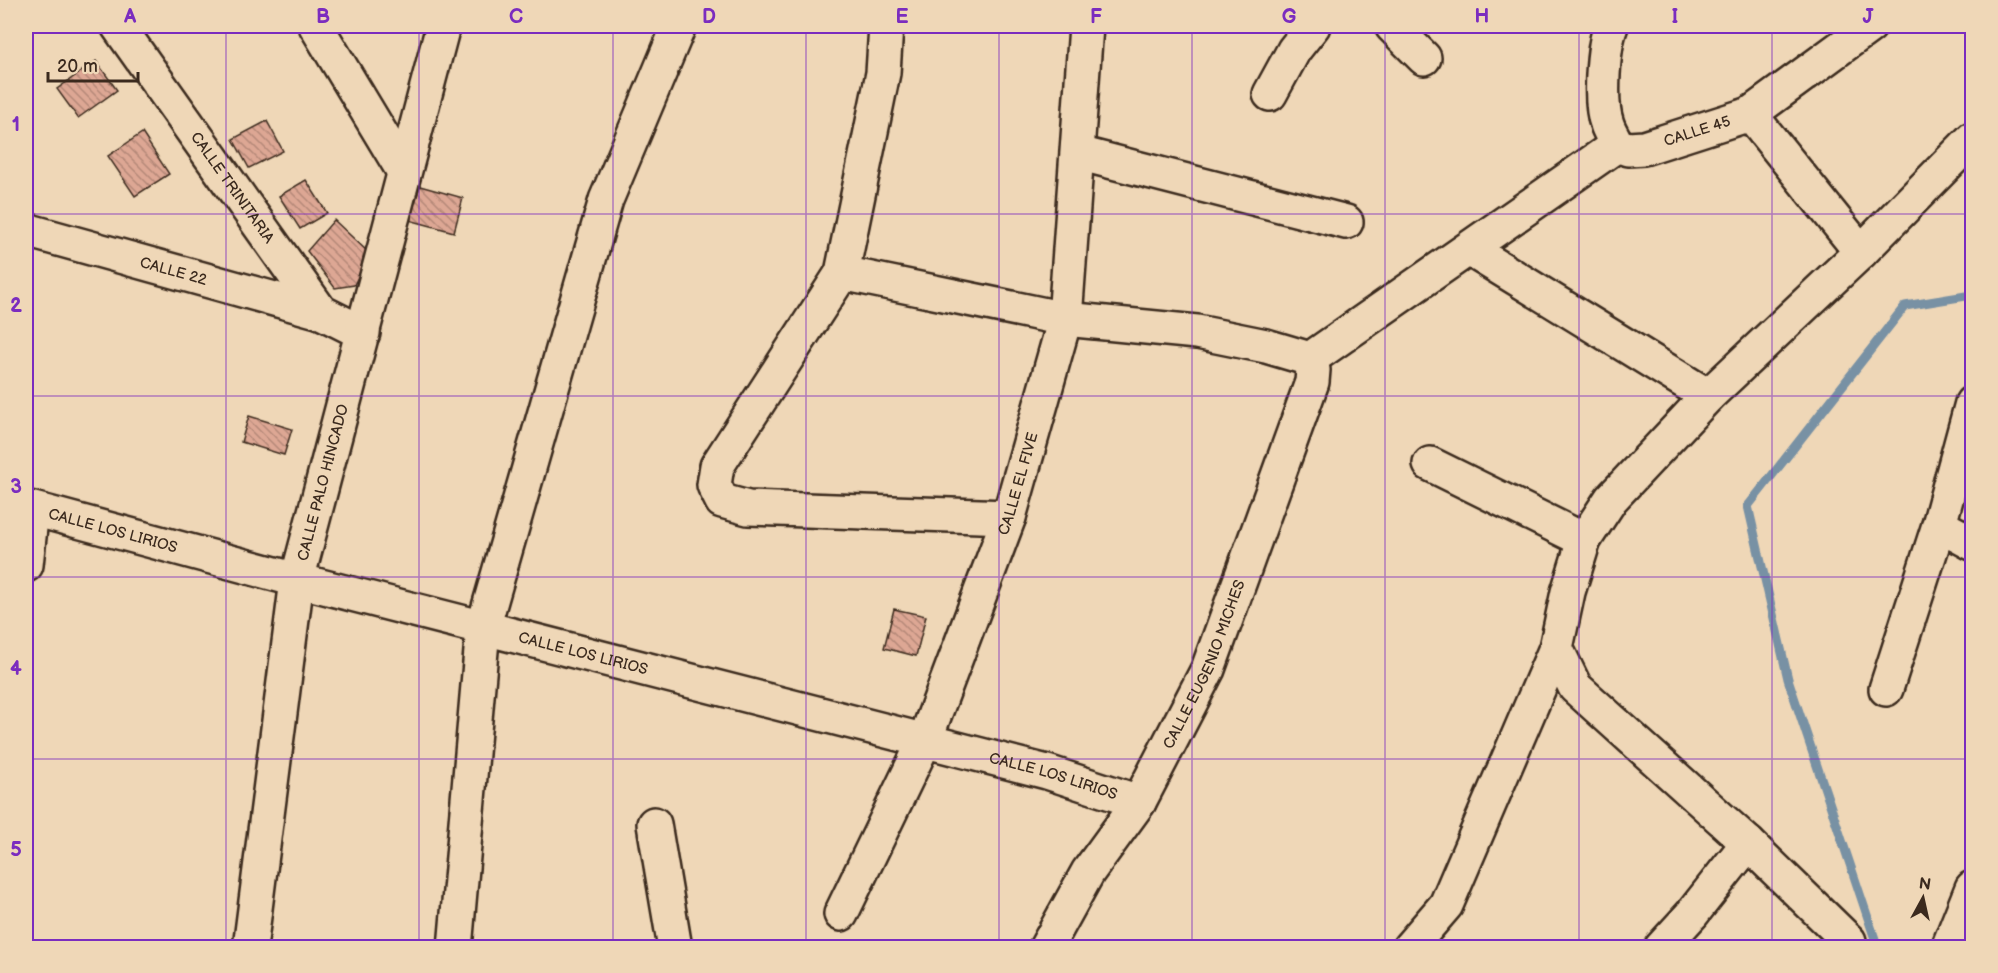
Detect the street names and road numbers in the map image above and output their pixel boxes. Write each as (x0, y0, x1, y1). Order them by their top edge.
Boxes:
street label: CALLE 45 (1661, 111, 1733, 151)
street label: CALLE TRINITARIA (187, 128, 279, 247)
street label: CALLE 22 (138, 253, 209, 289)
street label: CALLE PALO HINCADO (293, 402, 352, 563)
street label: CALLE EL FIVE (994, 430, 1042, 538)
street label: CALLE LOS LIRIOS (46, 504, 180, 557)
street label: CALLE EUGENIO MICHES (1159, 577, 1249, 752)
street label: CALLE LOS LIRIOS (516, 628, 650, 679)
street label: CALLE LOS LIRIOS (987, 748, 1120, 804)

